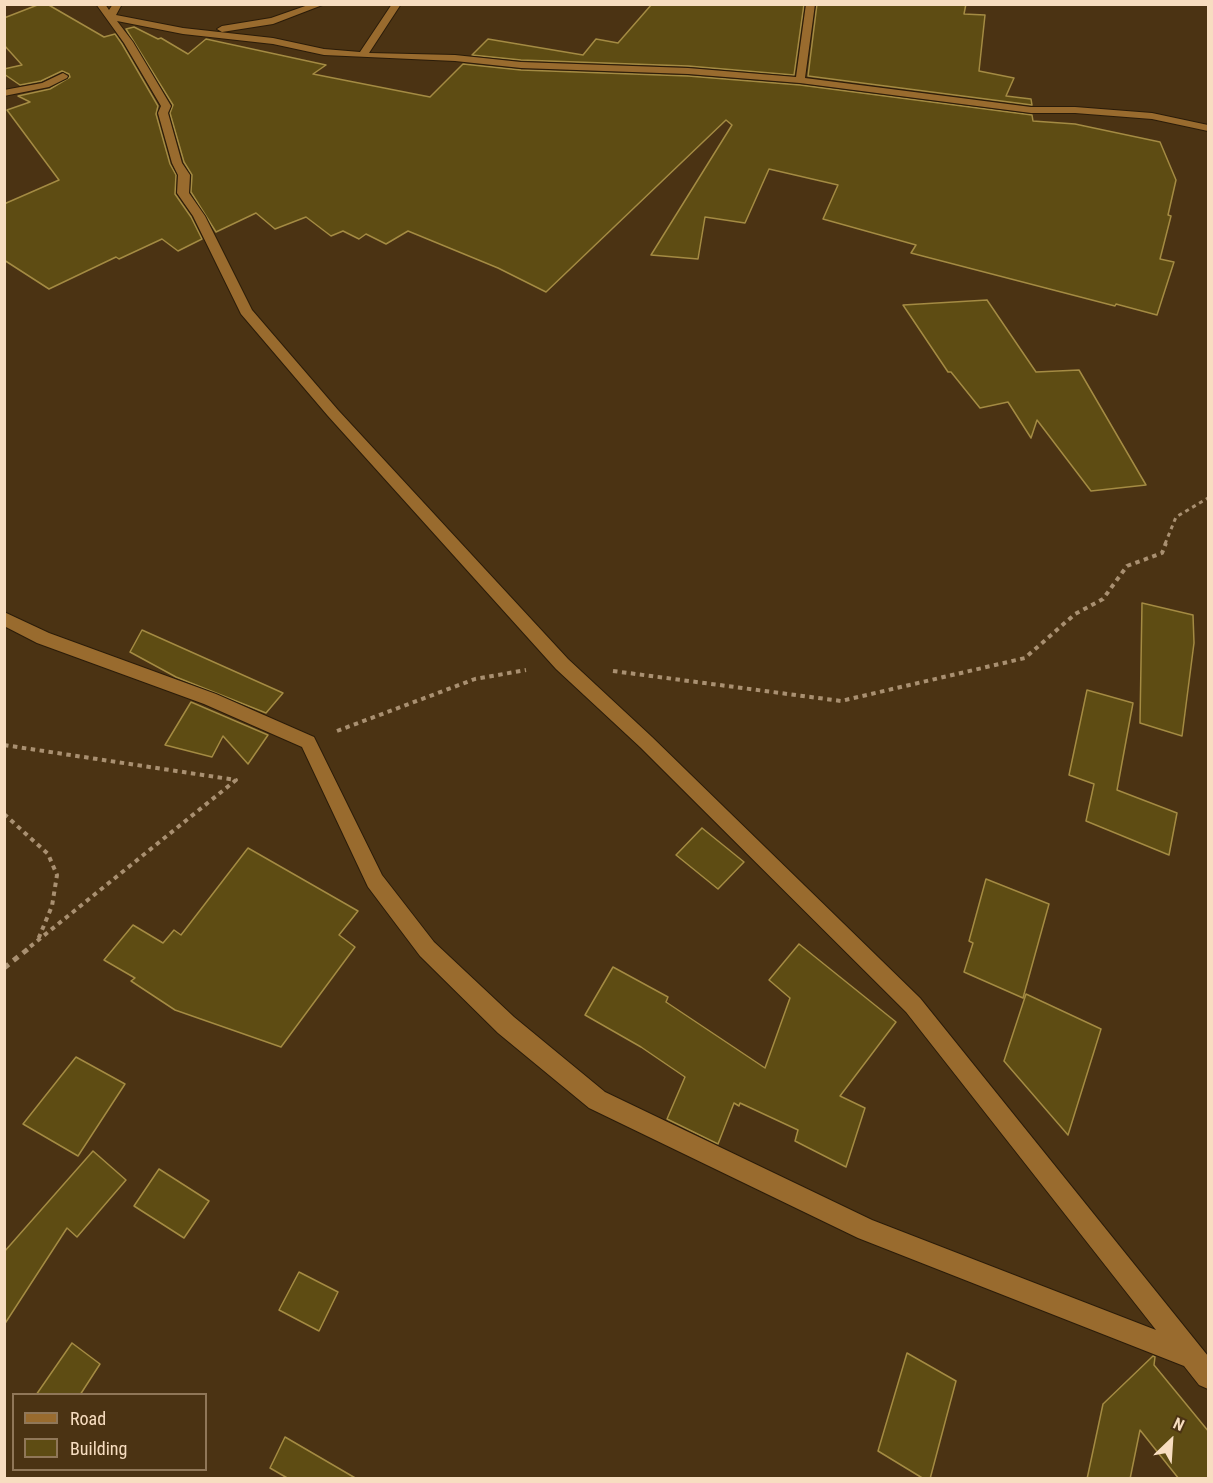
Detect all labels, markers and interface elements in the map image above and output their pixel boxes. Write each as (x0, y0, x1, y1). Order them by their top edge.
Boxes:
legend (12, 1393, 207, 1471)
text: Road (70, 1408, 106, 1429)
north arrow (1141, 1411, 1201, 1471)
text: N (1170, 1414, 1187, 1435)
text: Building (70, 1438, 127, 1459)

